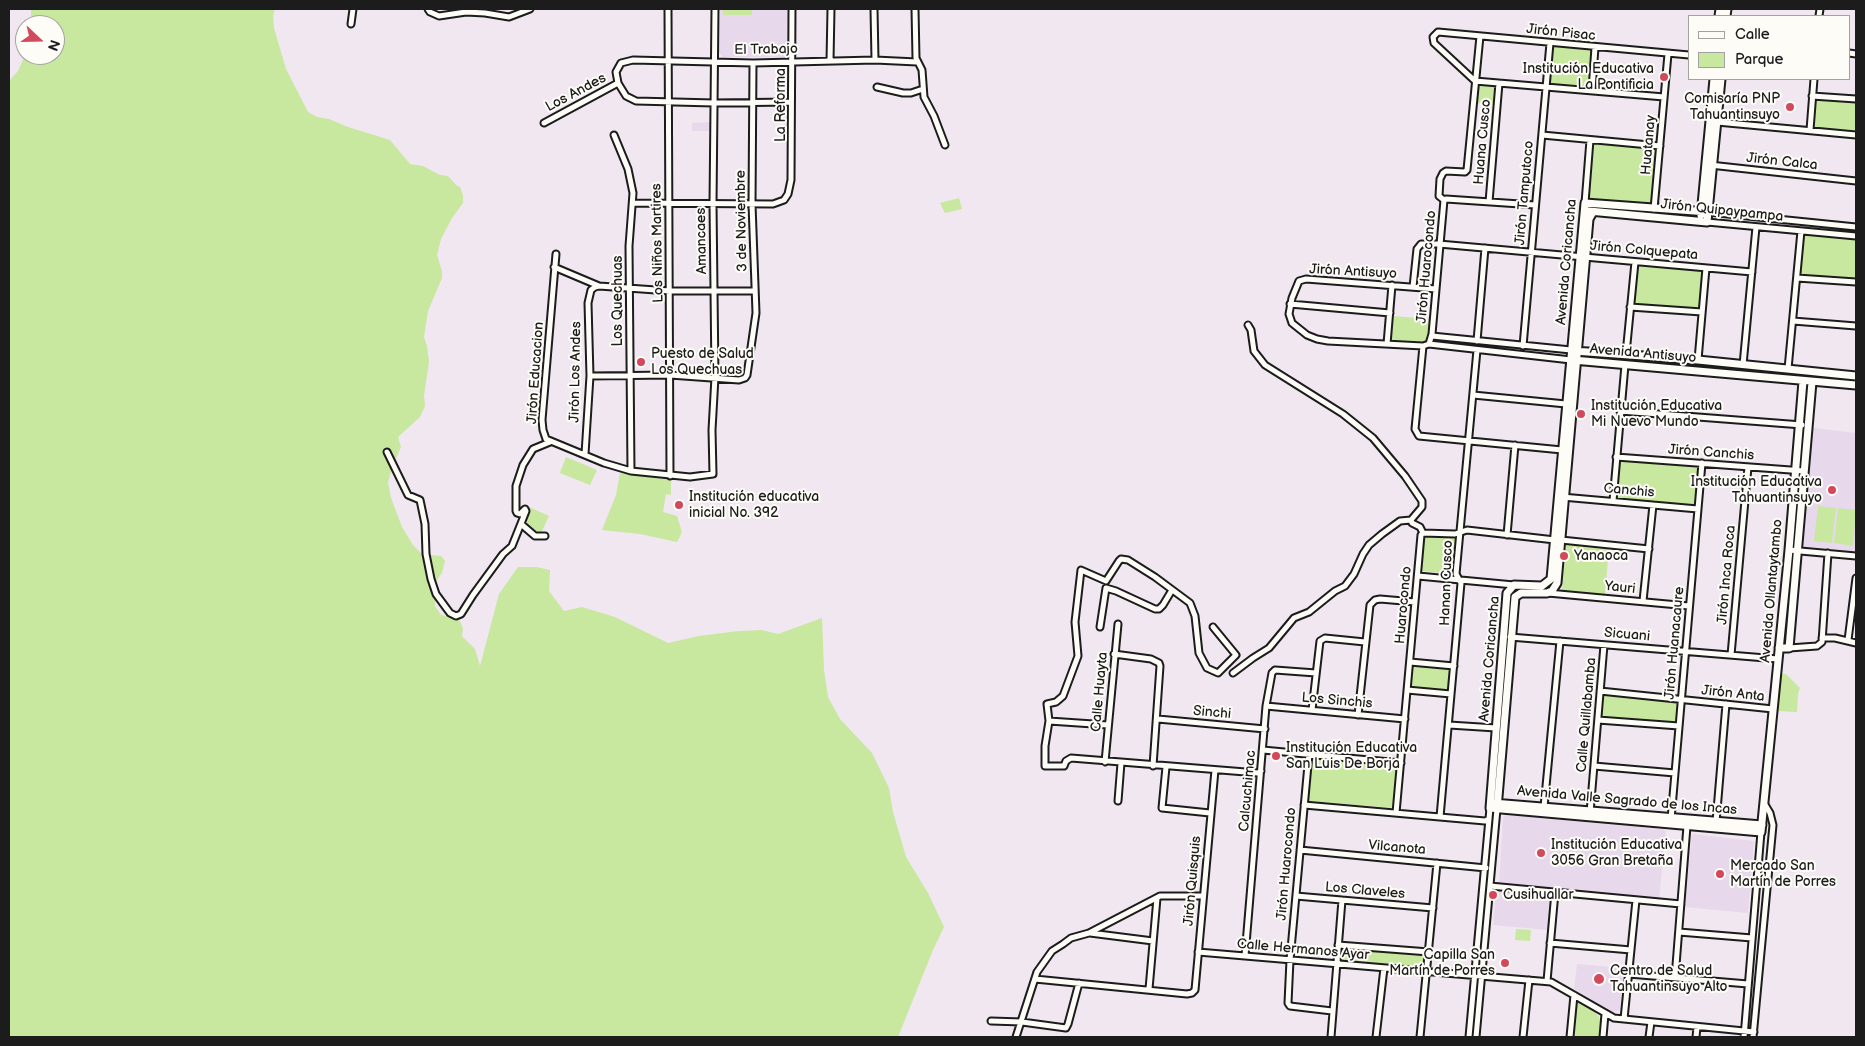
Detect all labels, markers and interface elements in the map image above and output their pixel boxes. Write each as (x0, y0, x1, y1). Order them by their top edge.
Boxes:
north arrow (15, 15, 65, 65)
legend (1688, 15, 1850, 80)
street label: Jirón Pisac (1525, 21, 1597, 45)
text: Calle (1735, 25, 1770, 44)
text: N (44, 37, 63, 53)
street label: El Trabajo (734, 41, 798, 59)
text: Parque (1735, 50, 1783, 69)
place label: Institución Educativa La Pontificia (1523, 61, 1654, 94)
street label: La Reforma (773, 68, 789, 142)
street label: Los Andes (543, 70, 609, 116)
marker: Institución Educativa La Pontificia (1658, 71, 1670, 83)
place label: Comisaría PNP Tahuantinsuyo (1684, 91, 1780, 124)
street label: Huana Cusco (1471, 99, 1495, 185)
marker: Comisaría PNP Tahuantinsuyo (1784, 101, 1796, 113)
street label: Huatanay (1638, 114, 1660, 176)
street label: Jirón Tamputoco (1512, 140, 1538, 246)
street label: Jirón Calca (1746, 150, 1818, 174)
street label: 3 de Noviembre (733, 170, 751, 272)
street label: Los Niños Martires (649, 183, 667, 303)
street label: Jirón Quipaypampa (1660, 196, 1784, 226)
street label: Avenida Coricancha (1553, 198, 1581, 326)
street label: Amancaes (693, 208, 711, 274)
street label: Jirón Huarocondo (1414, 210, 1440, 324)
street label: Jirón Colquepata (1589, 238, 1699, 264)
street label: Los Quechuas (610, 255, 626, 347)
street label: Jirón Antisuyo (1309, 261, 1397, 283)
street label: Jirón Educacion (524, 321, 548, 425)
street label: Jirón Los Andes (567, 321, 585, 423)
street label: Avenida Antisuyo (1589, 341, 1697, 367)
place label: Puesto de Salud Los Quechuas (651, 346, 754, 378)
marker: Puesto de Salud Los Quechuas (635, 356, 647, 368)
place label: Institución Educativa Mi Nuevo Mundo (1591, 398, 1722, 431)
marker: Institución Educativa Mi Nuevo Mundo (1575, 408, 1587, 420)
street label: Jirón Canchis (1667, 442, 1755, 464)
place label: Institución Educativa Tahuantinsuyo (1691, 474, 1822, 507)
street label: Canchis (1603, 480, 1655, 502)
marker: Institución Educativa Tahuantinsuyo (1826, 484, 1838, 496)
place label: Institución educativa inicial No. 392 (689, 489, 819, 522)
marker: Institución educativa inicial No. 392 (673, 499, 685, 511)
street label: Avenida Ollantaytambo (1757, 519, 1787, 663)
street label: Jirón Inca Roca (1714, 524, 1740, 626)
street label: Hanan Cusco (1437, 540, 1457, 626)
place label: Yanaoca (1574, 548, 1628, 564)
marker: Yanaoca (1558, 550, 1570, 562)
street label: Huarocondo (1392, 565, 1416, 645)
street label: Yauri (1604, 578, 1636, 598)
street label: Jirón Huanacaure (1662, 586, 1688, 700)
street label: Avenida Coricancha (1476, 595, 1504, 723)
street label: Sicuani (1603, 625, 1651, 645)
street label: Calle Huayta (1088, 651, 1112, 733)
street label: Calle Quillabamba (1574, 657, 1600, 773)
street label: Jirón Anta (1701, 682, 1765, 706)
street label: Los Sinchis (1301, 690, 1373, 712)
street label: Sinchi (1192, 703, 1232, 723)
place label: Institución Educativa San Luis De Borja (1286, 740, 1417, 772)
street label: Calcuchimac (1236, 750, 1260, 832)
marker: Institución Educativa San Luis De Borja (1270, 750, 1282, 762)
street label: Avenida Valle Sagrado de los Incas (1516, 783, 1738, 819)
street label: Jirón Huarocondo (1274, 807, 1300, 921)
street label: Jirón Quisquis (1181, 835, 1205, 927)
street label: Vilcanota (1367, 837, 1427, 859)
place label: Institución Educativa 3056 Gran Bretaña (1551, 837, 1682, 870)
marker: Institución Educativa 3056 Gran Bretaña (1535, 847, 1547, 859)
place label: Mercado San Martín de Porres (1730, 858, 1836, 890)
marker: Mercado San Martín de Porres (1714, 868, 1726, 880)
street label: Los Claveles (1324, 879, 1406, 903)
place label: Cusihuallar (1503, 887, 1573, 903)
marker: Cusihuallar (1487, 889, 1499, 901)
street label: Calle Hermanos Ayar (1236, 936, 1370, 964)
place label: Capilla San Martín de Porres (1389, 947, 1495, 980)
marker: Capilla San Martín de Porres (1499, 957, 1511, 969)
place label: Centro de Salud Tahuantinsuyo Alto (1610, 963, 1728, 996)
marker: Centro de Salud Tahuantinsuyo Alto (1592, 972, 1606, 986)

